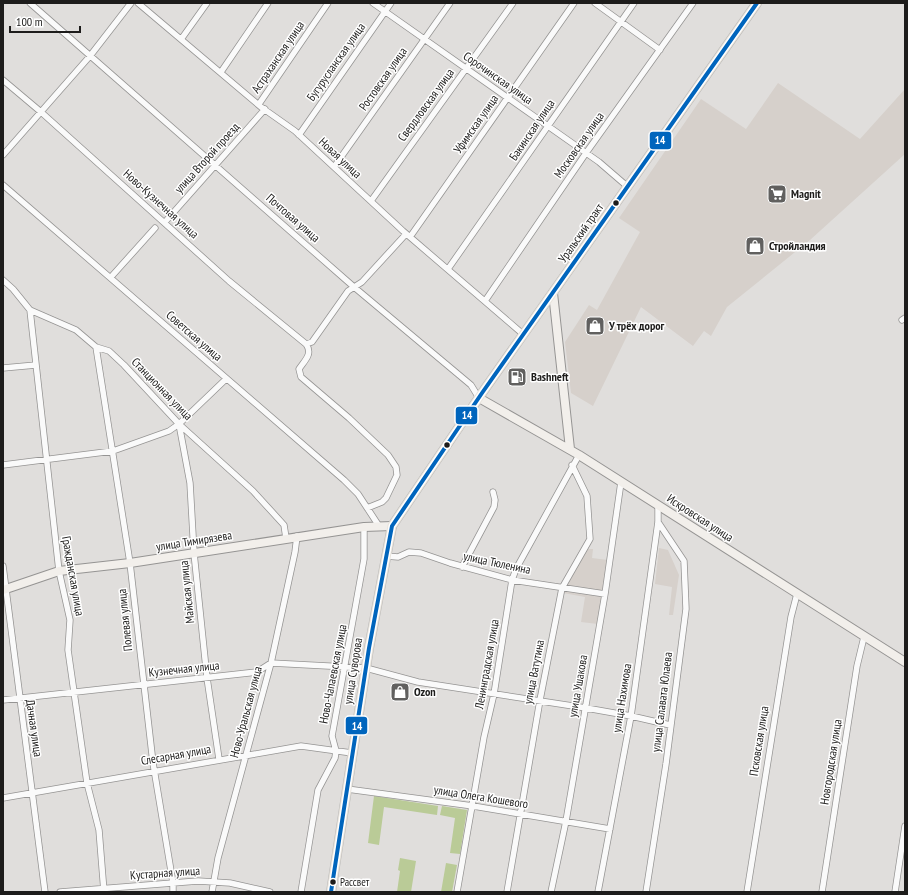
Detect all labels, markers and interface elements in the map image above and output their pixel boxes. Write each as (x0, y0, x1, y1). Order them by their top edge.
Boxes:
scale bar (10, 8, 80, 34)
text: 100 m (16, 14, 43, 29)
street label: Астраханская улица (248, 18, 307, 96)
street label: Бугурусланская улица (303, 20, 368, 104)
street label: Ростовская улица (355, 44, 410, 113)
street label: Сорочинская улица (461, 48, 536, 107)
street label: Свердловская улица (394, 65, 457, 144)
street label: Уфимская улица (450, 91, 501, 156)
street label: Бакинская улица (506, 96, 558, 163)
street label: Московская улица (550, 109, 607, 181)
street label: улица Второй проезд (171, 119, 243, 196)
line badge: 14 (649, 131, 672, 150)
text: 14 (655, 133, 666, 147)
street label: Новая улица (316, 134, 365, 181)
street label: Ново-Кузнечная улица (121, 166, 202, 242)
supermarket icon: Magnit (766, 183, 788, 205)
place label: Magnit (791, 186, 821, 201)
street label: Почтовая улица (263, 190, 323, 245)
unlabelled marker (611, 198, 621, 208)
street label: Уральский тракт (555, 200, 606, 265)
shop icon: Стройландия (744, 235, 766, 257)
place label: Стройландия (769, 238, 826, 253)
street label: Советская улица (163, 307, 226, 364)
shop icon: У трёх дорог (584, 315, 606, 337)
place label: У трёх дорог (608, 318, 665, 333)
street label: Станционная улица (129, 354, 196, 423)
fuel station icon: Bashneft (506, 366, 528, 388)
place label: Bashneft (531, 369, 569, 384)
line badge: 14 (455, 406, 478, 425)
text: 14 (462, 408, 473, 422)
unlabelled marker (442, 440, 452, 450)
street label: Искровская улица (664, 491, 736, 545)
street label: улица Тимирязева (155, 527, 233, 554)
street label: Гражданская улица (59, 535, 88, 617)
street label: улица Тюленина (462, 548, 532, 577)
street label: Майская улица (176, 560, 197, 624)
street label: Полевая улица (114, 588, 135, 652)
street label: Ленинградская улица (471, 618, 502, 711)
street label: Ново-Чапаевская улица (316, 623, 350, 725)
street label: улица Суворова (340, 636, 365, 705)
street label: улица Ватутина (520, 638, 547, 705)
street label: улица Салавата Юлаева (648, 651, 675, 753)
street label: улица Ушакова (565, 653, 590, 718)
street label: Кузнечная улица (148, 657, 220, 680)
street label: улица Нахимова (609, 662, 634, 734)
street label: Ново-Уральская улица (226, 664, 265, 759)
shop icon: Ozon (389, 681, 411, 703)
place label: Ozon (414, 684, 436, 699)
street label: Дачная улица (23, 698, 46, 758)
street label: Псковская улица (746, 705, 771, 777)
line badge: 14 (345, 716, 368, 735)
street label: Новгородская улица (816, 718, 845, 806)
text: 14 (352, 719, 363, 733)
street label: Слесарная улица (140, 741, 212, 768)
street label: улица Олега Кошевого (433, 782, 529, 811)
street label: Кустарная улица (129, 863, 201, 882)
place label: Рассвет (340, 875, 370, 889)
marker: Рассвет (328, 877, 338, 887)

